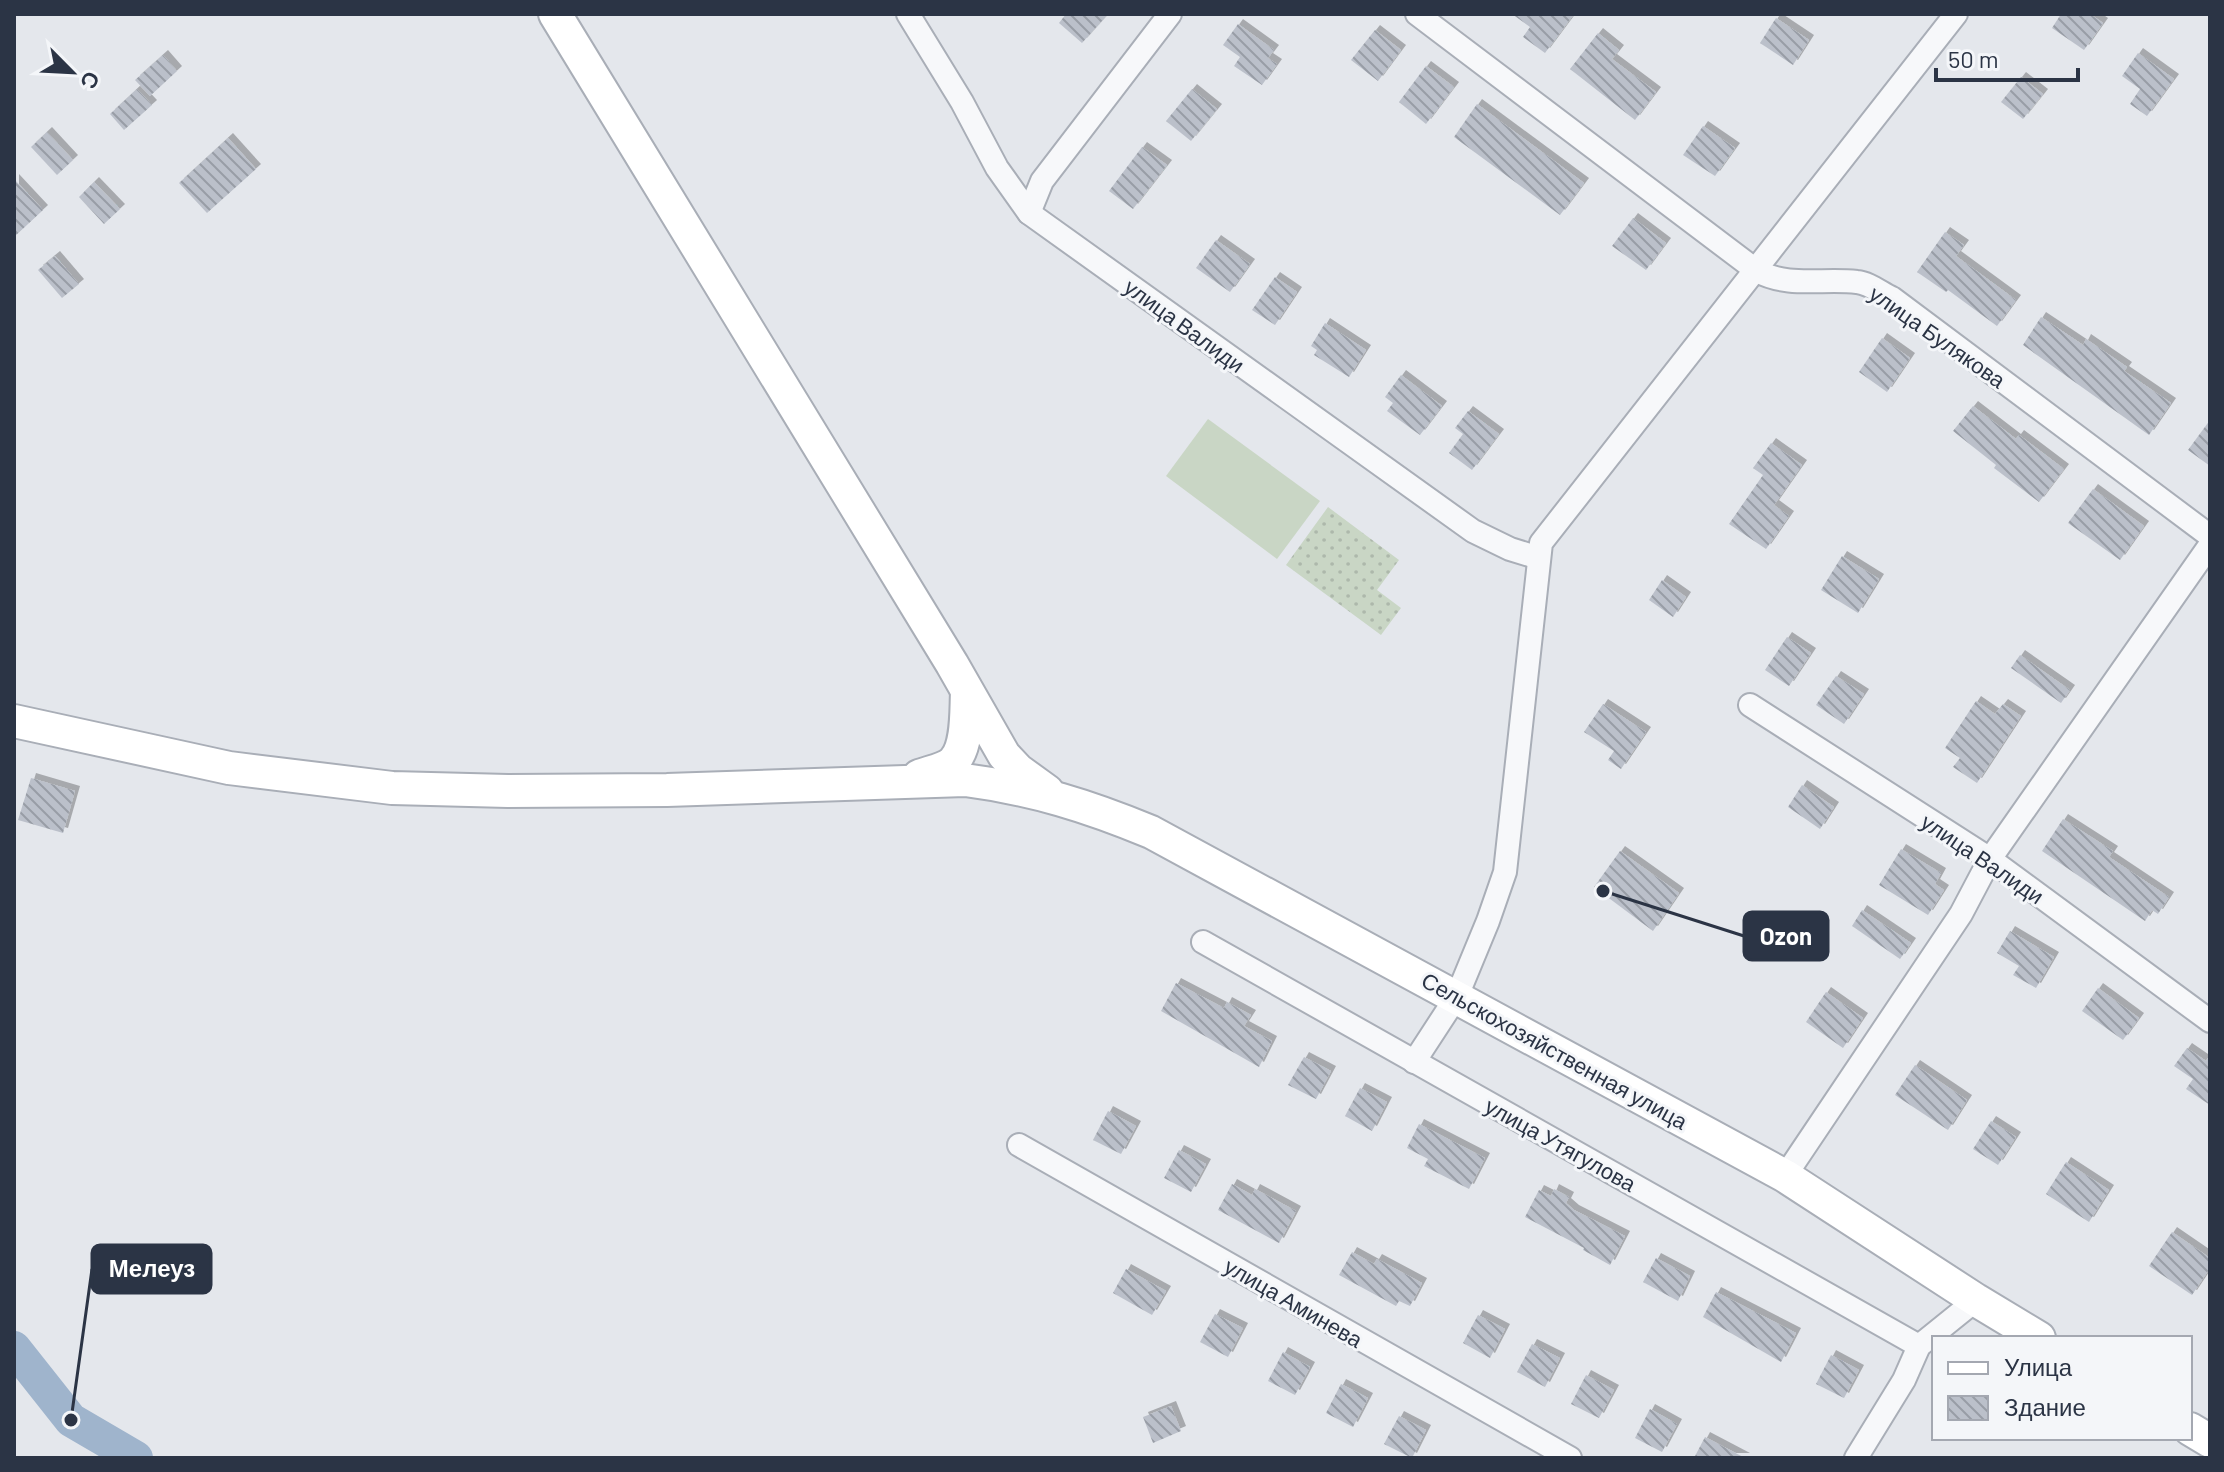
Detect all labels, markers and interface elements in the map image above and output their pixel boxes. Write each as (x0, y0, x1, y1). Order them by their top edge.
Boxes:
north arrow (32, 32, 112, 112)
scale bar (1936, 32, 2078, 82)
text: 50 m (1948, 44, 1999, 73)
text: С (76, 68, 106, 93)
street label: улица Валиди (1119, 273, 1250, 378)
street label: улица Булякова (1864, 279, 2012, 394)
street label: улица Валиди (1916, 808, 2049, 909)
callout: Ozon (1744, 912, 1828, 960)
text: Ozon (1760, 921, 1812, 950)
street label: Сельскохозяйственная улица (1417, 966, 1693, 1135)
street label: улица Утягулова (1481, 1092, 1642, 1197)
callout: Мелеуз (92, 1245, 211, 1293)
street label: улица Аминева (1220, 1252, 1368, 1353)
text: Мелеуз (109, 1253, 195, 1282)
legend (1932, 1336, 2192, 1440)
text: Улица (2004, 1352, 2073, 1381)
text: Здание (2004, 1392, 2086, 1421)

